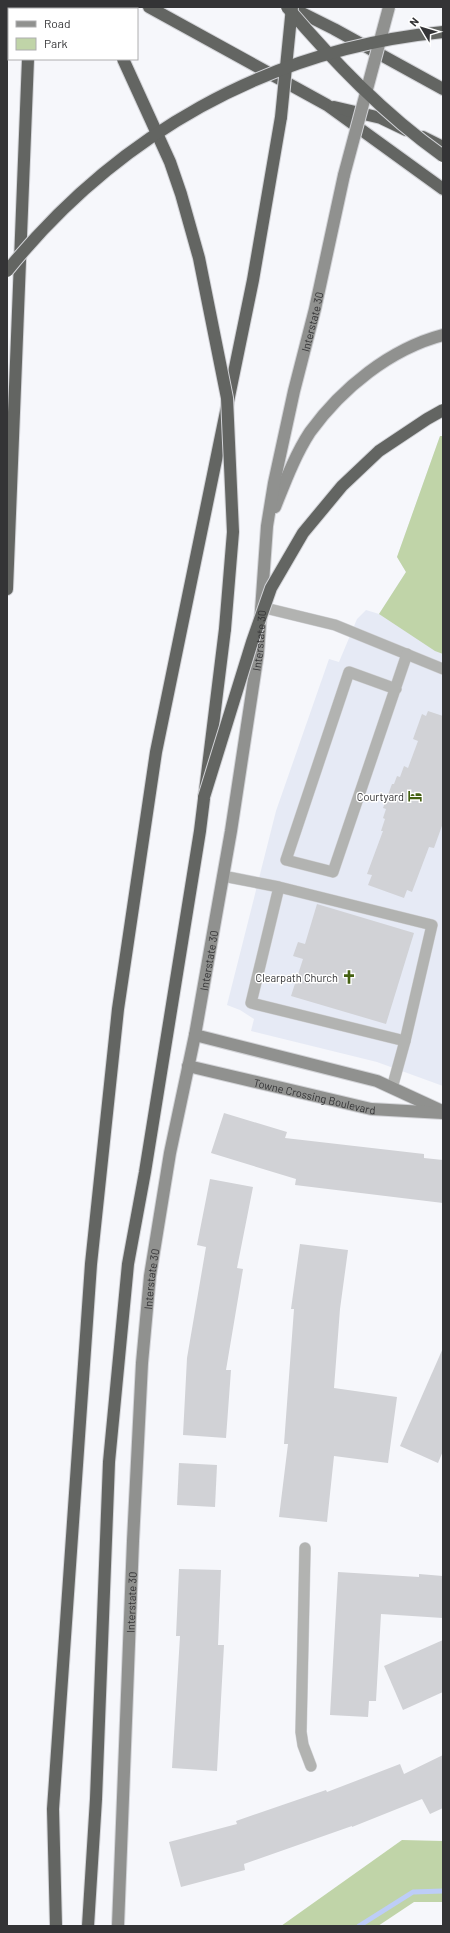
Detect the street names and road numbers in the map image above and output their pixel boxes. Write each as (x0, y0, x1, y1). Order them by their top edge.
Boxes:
street label: Interstate 30 (298, 290, 325, 353)
street label: Interstate 30 (249, 609, 268, 672)
street label: Interstate 30 (196, 929, 220, 992)
street label: Towne Crossing Boulevard (252, 1075, 376, 1116)
street label: Interstate 30 (140, 1248, 161, 1310)
street label: Interstate 30 (123, 1571, 138, 1633)

